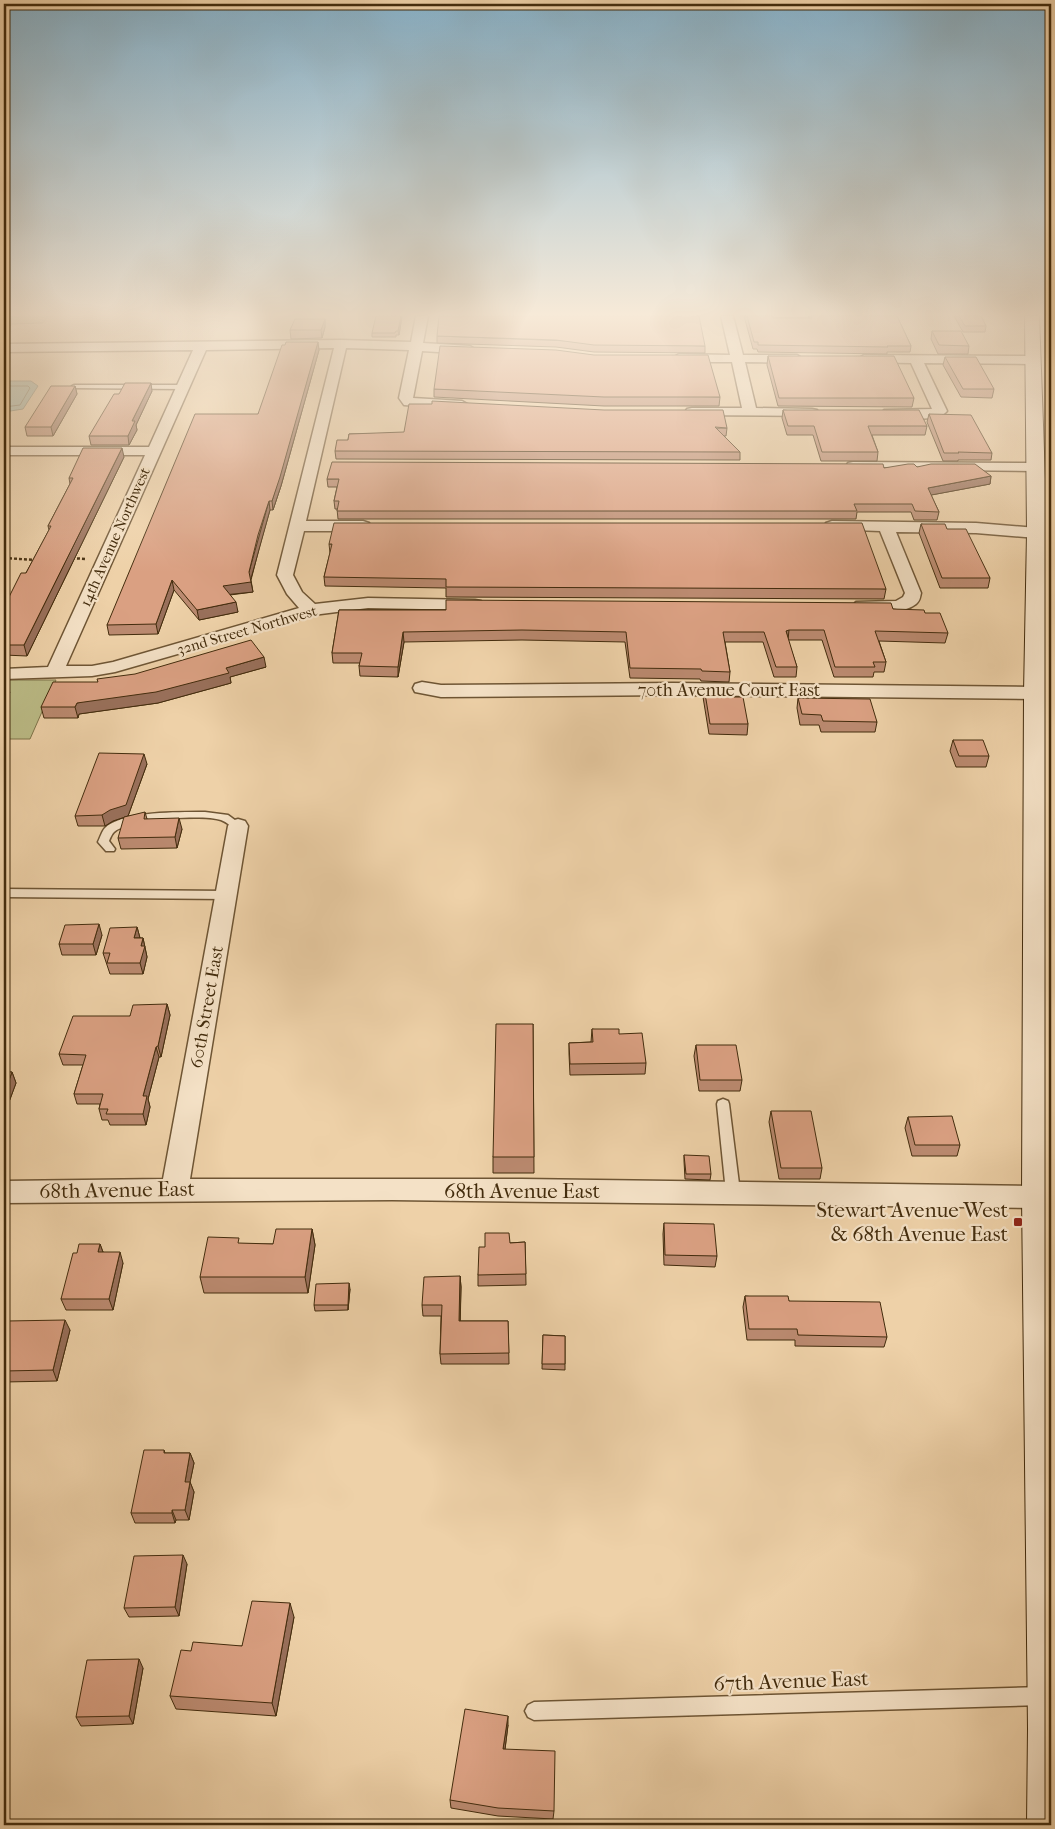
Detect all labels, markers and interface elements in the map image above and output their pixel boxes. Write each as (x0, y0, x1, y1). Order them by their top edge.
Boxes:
street label: 14th Avenue Northwest (76, 464, 154, 609)
street label: 32nd Street Northwest (175, 601, 320, 659)
street label: 70th Avenue Court East (638, 680, 821, 701)
street label: 60th Street East (186, 944, 228, 1070)
street label: 68th Avenue East (39, 1177, 196, 1203)
street label: 68th Avenue East (444, 1179, 600, 1203)
place label: Stewart Avenue West & 68th Avenue East (816, 1198, 1009, 1246)
marker: Stewart Avenue West & 68th Avenue East (1012, 1216, 1024, 1228)
street label: 67th Avenue East (713, 1666, 869, 1696)

